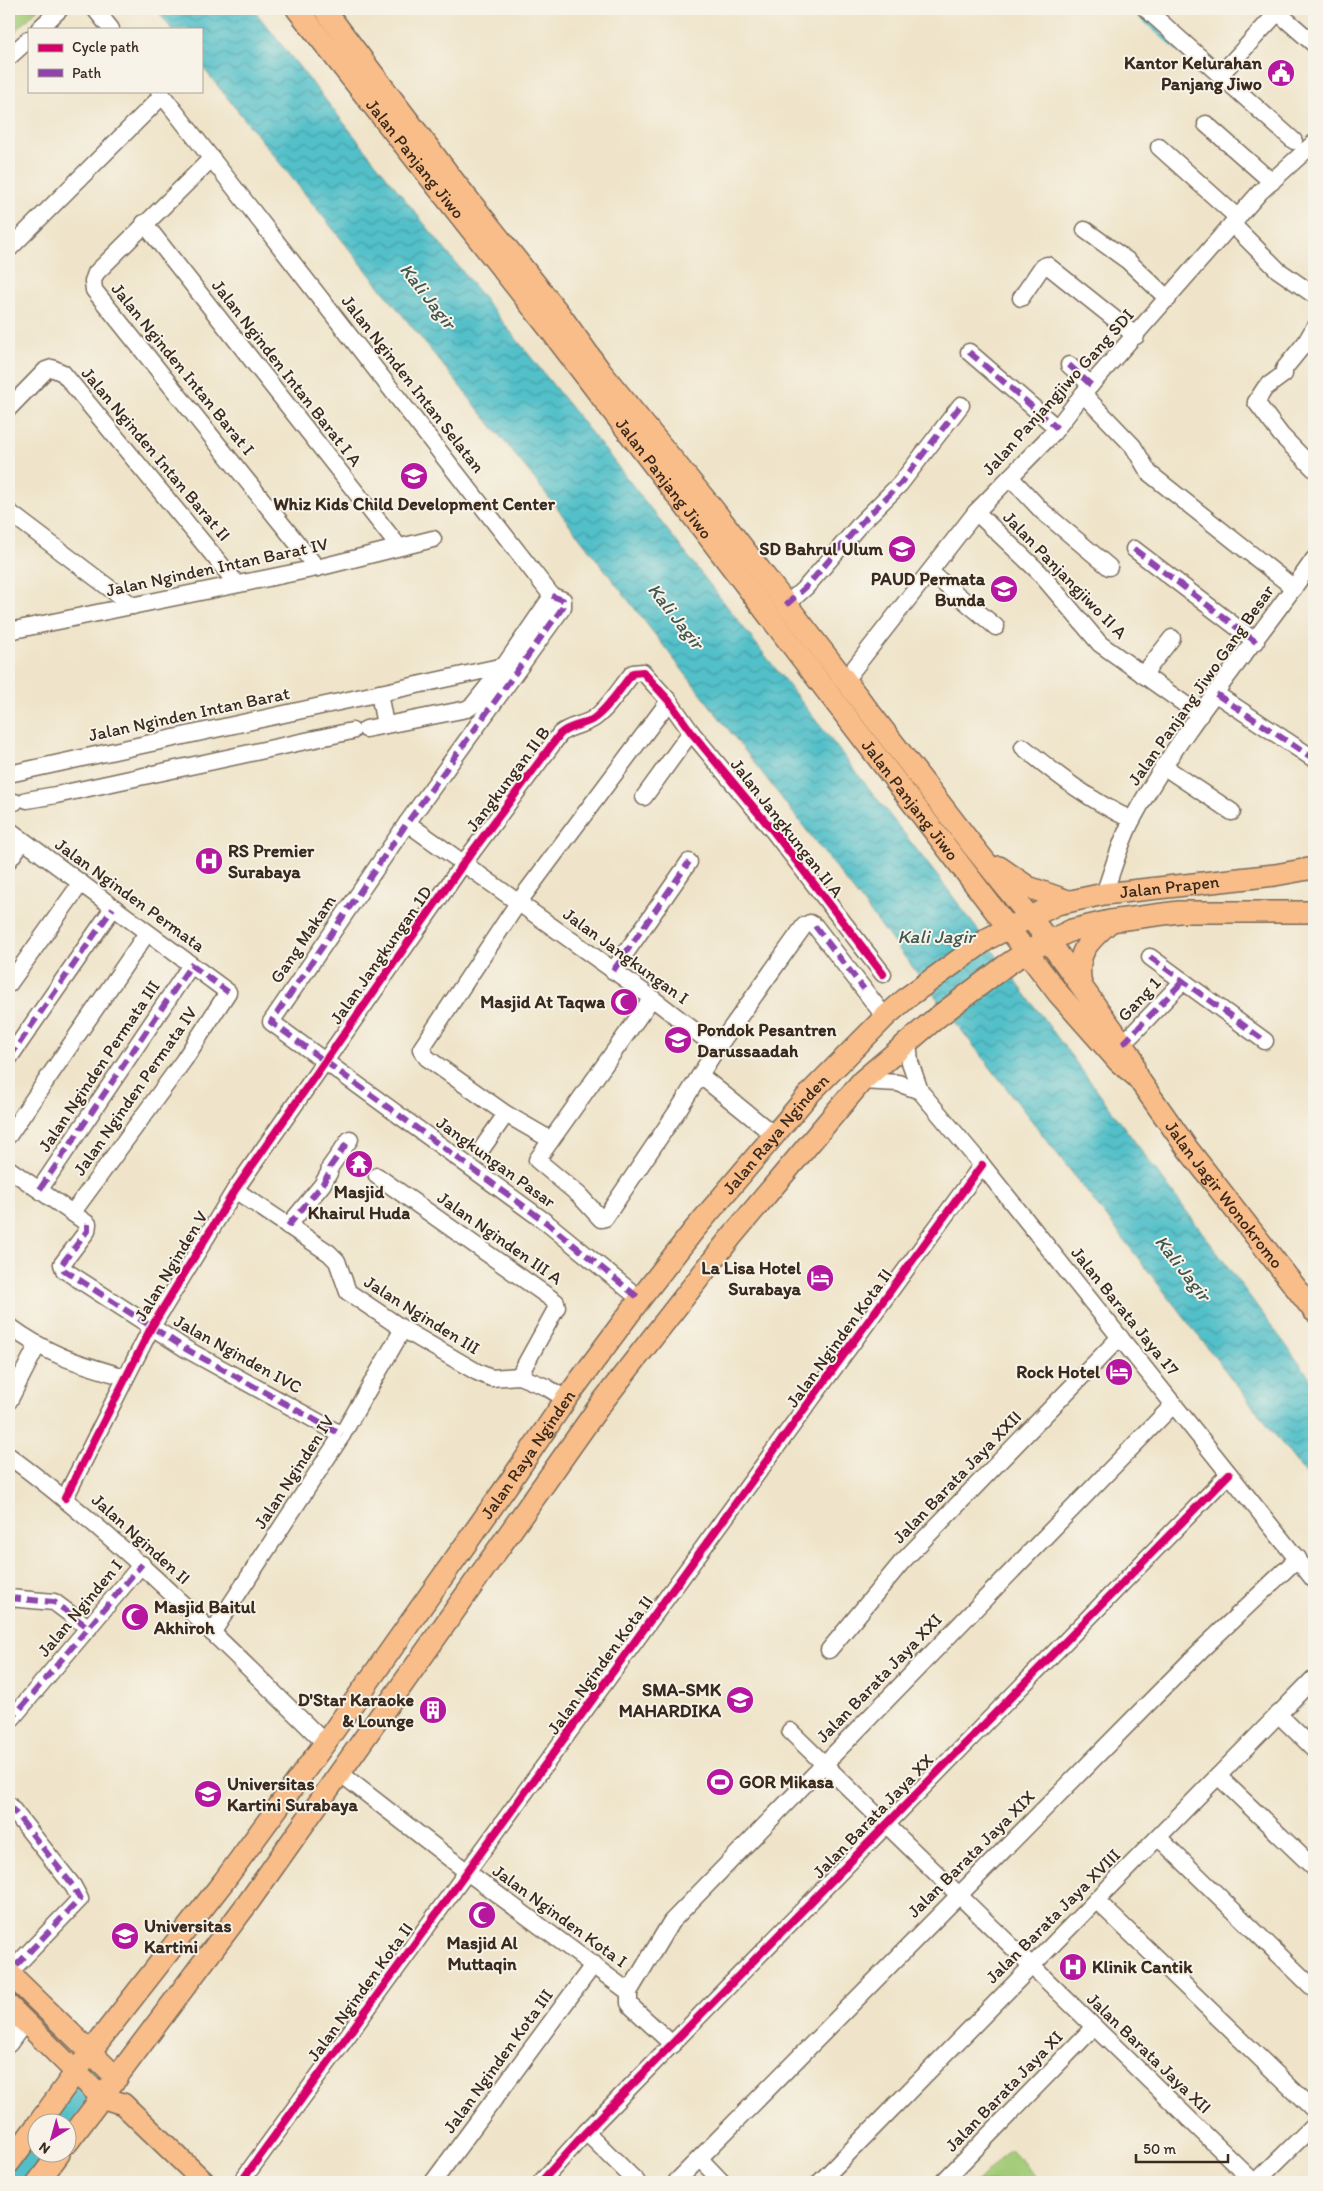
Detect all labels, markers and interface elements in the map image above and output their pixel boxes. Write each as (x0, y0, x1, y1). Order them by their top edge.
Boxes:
legend (28, 28, 202, 92)
text: Cycle path (72, 38, 139, 56)
place label: Kantor Kelurahan Panjang Jiwo (1124, 52, 1263, 95)
public building icon: Kantor Kelurahan Panjang Jiwo (1266, 58, 1296, 88)
text: Path (72, 64, 101, 82)
street label: Jalan Panjang Jiwo (361, 94, 469, 223)
water label: Kali Jagir (395, 258, 462, 335)
street label: Jalan Nginden Intan Barat I A (207, 275, 367, 471)
street label: Jalan Nginden Intan Barat I (107, 278, 259, 460)
street label: Jalan Nginden Intan Selatan (337, 291, 489, 477)
street label: Jalan Panjangjiwo Gang SDI (977, 304, 1139, 480)
street label: Jalan Nginden Intan Barat II (77, 363, 235, 545)
street label: Jalan Panjang Jiwo (611, 414, 717, 544)
school or university icon: Whiz Kids Child Development Center (399, 461, 429, 491)
place label: Whiz Kids Child Development Center (273, 493, 556, 515)
street label: Jalan Panjangjiwo II A (998, 506, 1132, 644)
street label: Jalan Nginden Intan Barat IV (104, 533, 330, 601)
school or university icon: SD Bahrul Ulum (887, 534, 917, 564)
place label: SD Bahrul Ulum (759, 538, 884, 560)
place label: PAUD Permata Bunda (871, 568, 986, 611)
school or university icon: PAUD Permata Bunda (989, 574, 1019, 604)
water label: Kali Jagir (643, 578, 710, 655)
street label: Jalan Panjang Jiwo Gang Besar (1123, 580, 1279, 790)
street label: Jalan Nginden Intan Barat (86, 682, 292, 746)
street label: Jangkungan II B (461, 722, 555, 836)
street label: Jalan Panjang Jiwo (857, 735, 964, 865)
street label: Jalan Jangkungan II A (726, 754, 848, 902)
street label: Jalan Nginden Permata (51, 833, 210, 957)
place label: RS Premier Surabaya (228, 840, 315, 883)
hospital icon: RS Premier Surabaya (194, 846, 224, 876)
street label: Jalan Prapen (1119, 870, 1221, 903)
street label: Jalan Jangkungan 1D (325, 882, 437, 1028)
street label: Gang Makam (265, 890, 341, 988)
street label: Jalan Jangkungan I (559, 903, 693, 1009)
water label: Kali Jagir (897, 925, 977, 948)
street label: Gang 1 (1113, 972, 1165, 1026)
street label: Jalan Nginden Permata III (33, 976, 165, 1156)
mosque icon: Masjid At Taqwa (609, 987, 639, 1017)
place label: Masjid At Taqwa (480, 991, 605, 1013)
street label: Jalan Nginden Permata IV (68, 1002, 202, 1180)
place label: Pondok Pesantren Darussaadah (697, 1019, 837, 1062)
school or university icon: Pondok Pesantren Darussaadah (663, 1025, 693, 1055)
street label: Jalan Raya Nginden (718, 1069, 834, 1199)
street label: Jangkungan Pasar (432, 1111, 560, 1213)
street label: Jalan Jagir Wonokromo (1160, 1117, 1288, 1273)
temple icon: Masjid Khairul Huda (344, 1149, 374, 1179)
place label: Masjid Khairul Huda (308, 1181, 410, 1224)
street label: Jalan Nginden III A (433, 1187, 567, 1290)
street label: Jalan Nginden V (129, 1207, 213, 1325)
water label: Kali Jagir (1150, 1230, 1217, 1307)
street label: Jalan Barata Jaya 17 (1066, 1242, 1184, 1380)
place label: La Lisa Hotel Surabaya (701, 1257, 802, 1300)
hotel icon: La Lisa Hotel Surabaya (805, 1263, 835, 1293)
street label: Jalan Nginden Kota II (781, 1264, 897, 1412)
street label: Jalan Nginden III (360, 1271, 484, 1359)
street label: Jalan Nginden IVC (170, 1310, 306, 1398)
hotel icon: Rock Hotel (1104, 1357, 1134, 1387)
place label: Rock Hotel (1016, 1361, 1101, 1383)
street label: Jalan Raya Nginden (476, 1385, 580, 1523)
street label: Jalan Barata Jaya XXII (888, 1406, 1026, 1548)
street label: Jalan Nginden IV (249, 1411, 339, 1533)
street label: Jalan Nginden II (87, 1489, 195, 1589)
street label: Jalan Nginden I (33, 1555, 127, 1661)
street label: Jalan Nginden Kota II (542, 1591, 658, 1739)
place label: Masjid Baitul Akhiroh (153, 1596, 257, 1639)
mosque icon: Masjid Baitul Akhiroh (120, 1602, 150, 1632)
street label: Jalan Barata Jaya XXI (812, 1609, 946, 1747)
place label: SMA-SMK MAHARDIKA (619, 1679, 722, 1722)
school or university icon: SMA-SMK MAHARDIKA (725, 1685, 755, 1715)
place label: D'Star Karaoke & Lounge (298, 1689, 414, 1732)
building icon: D'Star Karaoke & Lounge (418, 1695, 448, 1725)
street label: Jalan Barata Jaya XX (808, 1749, 938, 1883)
sports icon: GOR Mikasa (705, 1767, 735, 1797)
place label: GOR Mikasa (739, 1771, 834, 1793)
place label: Universitas Kartini Surabaya (227, 1773, 358, 1816)
school or university icon: Universitas Kartini Surabaya (193, 1779, 223, 1809)
street label: Jalan Barata Jaya XIX (903, 1785, 1040, 1922)
street label: Jalan Barata Jaya XVIII (981, 1844, 1125, 1988)
street label: Jalan Nginden Kota I (488, 1860, 632, 1972)
mosque icon: Masjid Al Muttaqin (467, 1900, 497, 1930)
place label: Universitas Kartini (144, 1915, 232, 1958)
street label: Jalan Nginden Kota II (302, 1918, 418, 2066)
school or university icon: Universitas Kartini (110, 1921, 140, 1951)
place label: Masjid Al Muttaqin (446, 1932, 518, 1975)
hospital icon: Klinik Cantik (1058, 1952, 1088, 1982)
place label: Klinik Cantik (1092, 1956, 1193, 1978)
street label: Jalan Nginden Kota III (438, 1985, 558, 2137)
street label: Jalan Barata Jaya XII (1082, 1988, 1216, 2118)
street label: Jalan Barata Jaya XI (941, 2026, 1067, 2156)
north arrow (28, 2114, 78, 2164)
scale bar (1136, 2131, 1228, 2163)
text: N (36, 2138, 53, 2158)
text: 50 m (1143, 2140, 1176, 2158)

